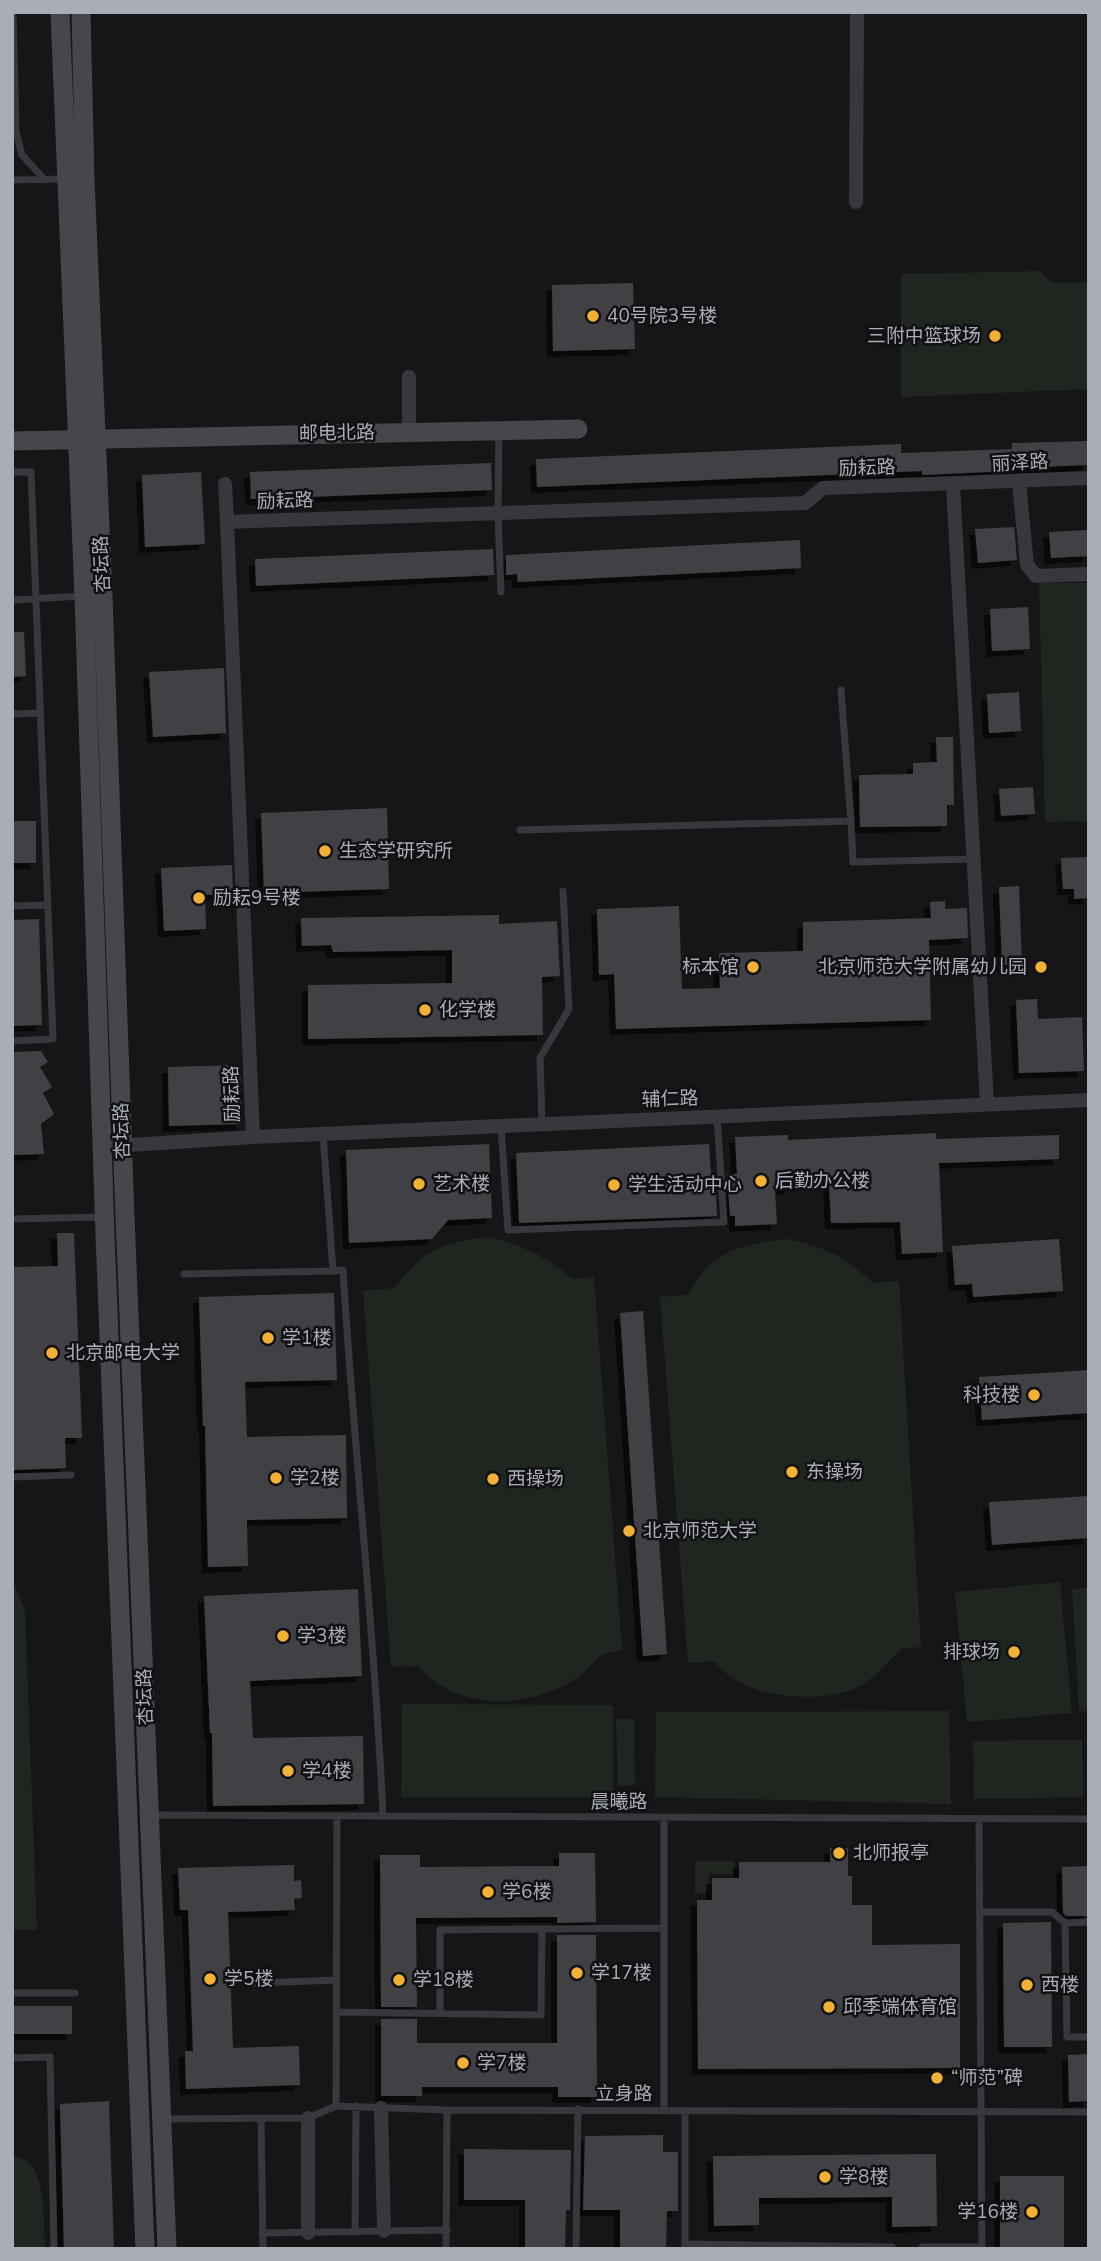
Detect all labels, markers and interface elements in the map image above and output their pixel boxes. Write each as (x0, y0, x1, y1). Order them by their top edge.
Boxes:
place label: 40号院3号楼 (607, 303, 717, 329)
marker: 40号院3号楼 (585, 308, 601, 324)
place label: 三附中篮球场 (867, 323, 981, 349)
marker: 三附中篮球场 (987, 328, 1003, 344)
street label: 邮电北路 (299, 419, 375, 447)
street label: 丽泽路 (991, 449, 1049, 477)
street label: 励耘路 (838, 454, 896, 482)
street label: 励耘路 (256, 487, 314, 515)
street label: 杏坛路 (88, 535, 116, 593)
place label: 生态学研究所 (339, 838, 453, 864)
marker: 生态学研究所 (317, 843, 333, 859)
place label: 励耘9号楼 (213, 885, 300, 911)
marker: 励耘9号楼 (191, 890, 207, 906)
place label: 标本馆 (682, 954, 739, 980)
place label: 北京师范大学附属幼儿园 (818, 954, 1027, 980)
marker: 标本馆 (745, 959, 761, 975)
marker: 北京师范大学附属幼儿园 (1033, 959, 1049, 975)
place label: 化学楼 (439, 997, 496, 1023)
marker: 化学楼 (417, 1002, 433, 1018)
street label: 励耘路 (218, 1065, 246, 1123)
street label: 辅仁路 (641, 1085, 699, 1113)
street label: 杏坛路 (108, 1102, 136, 1160)
place label: 后勤办公楼 (775, 1168, 870, 1194)
place label: 艺术楼 (433, 1171, 490, 1197)
place label: 学生活动中心 (628, 1172, 742, 1198)
marker: 后勤办公楼 (753, 1173, 769, 1189)
marker: 艺术楼 (411, 1176, 427, 1192)
marker: 学生活动中心 (606, 1177, 622, 1193)
place label: 学1楼 (282, 1325, 331, 1351)
marker: 学1楼 (260, 1330, 276, 1346)
place label: 北京邮电大学 (66, 1340, 180, 1366)
marker: 北京邮电大学 (44, 1345, 60, 1361)
place label: 科技楼 (963, 1382, 1020, 1408)
marker: 科技楼 (1026, 1387, 1042, 1403)
place label: 东操场 (806, 1459, 863, 1485)
marker: 东操场 (784, 1464, 800, 1480)
place label: 学2楼 (290, 1465, 339, 1491)
place label: 西操场 (507, 1466, 564, 1492)
marker: 学2楼 (268, 1470, 284, 1486)
marker: 西操场 (485, 1471, 501, 1487)
place label: 北京师范大学 (643, 1518, 757, 1544)
marker: 北京师范大学 (621, 1523, 637, 1539)
place label: 学3楼 (297, 1623, 346, 1649)
marker: 学3楼 (275, 1628, 291, 1644)
place label: 排球场 (943, 1639, 1000, 1665)
marker: 排球场 (1006, 1644, 1022, 1660)
street label: 杏坛路 (131, 1668, 159, 1726)
place label: 学4楼 (302, 1758, 351, 1784)
marker: 学4楼 (280, 1763, 296, 1779)
street label: 晨曦路 (590, 1789, 648, 1815)
place label: 北师报亭 (853, 1840, 929, 1866)
marker: 北师报亭 (831, 1845, 847, 1861)
place label: 学6楼 (502, 1879, 551, 1905)
marker: 学6楼 (480, 1884, 496, 1900)
place label: 学17楼 (591, 1960, 652, 1986)
marker: 学17楼 (569, 1965, 585, 1981)
place label: 学5楼 (224, 1966, 273, 1992)
place label: 学18楼 (413, 1967, 474, 1993)
marker: 学5楼 (202, 1971, 218, 1987)
marker: 学18楼 (391, 1972, 407, 1988)
place label: 西楼 (1041, 1972, 1079, 1998)
marker: 西楼 (1019, 1977, 1035, 1993)
place label: 邱季端体育馆 (843, 1994, 957, 2020)
marker: 邱季端体育馆 (821, 1999, 837, 2015)
place label: 学7楼 (477, 2050, 526, 2076)
marker: 学7楼 (455, 2055, 471, 2071)
place label: “师范”碑 (951, 2065, 1023, 2091)
marker: “师范”碑 (929, 2070, 945, 2086)
street label: 立身路 (595, 2081, 653, 2107)
place label: 学8楼 (839, 2164, 888, 2190)
marker: 学8楼 (817, 2169, 833, 2185)
place label: 学16楼 (957, 2199, 1018, 2225)
marker: 学16楼 (1024, 2204, 1040, 2220)

